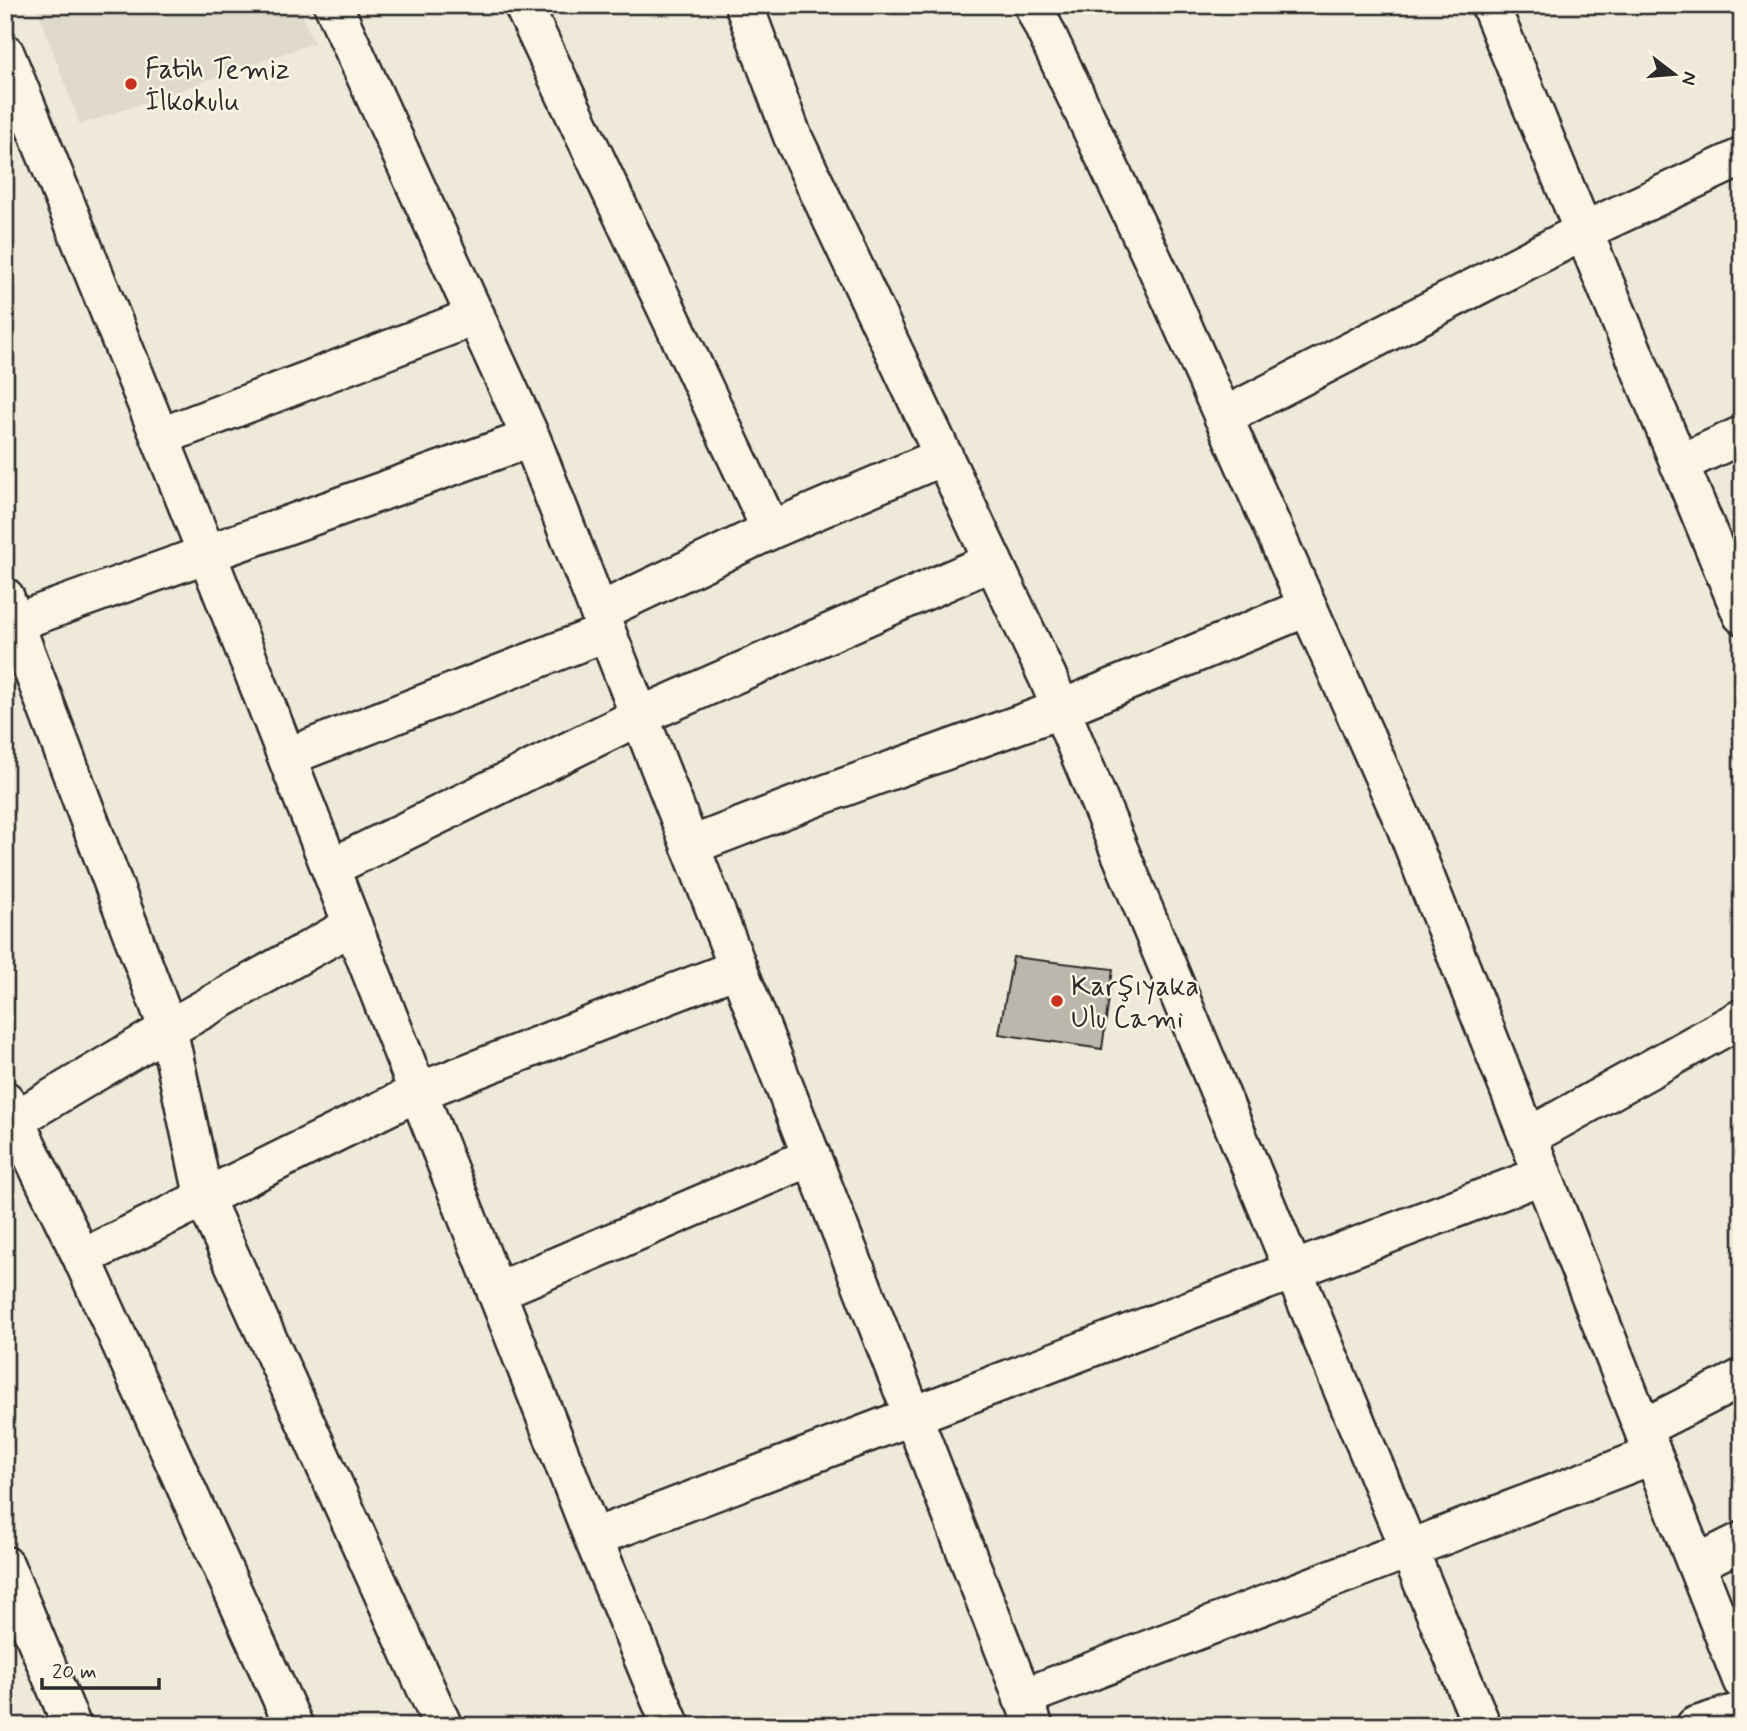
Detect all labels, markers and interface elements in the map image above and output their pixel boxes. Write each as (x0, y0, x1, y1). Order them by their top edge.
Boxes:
north arrow (1638, 38, 1708, 108)
place label: Fatih Temiz İlkokulu (145, 52, 290, 121)
text: N (1675, 69, 1703, 88)
marker: Fatih Temiz İlkokulu (123, 76, 139, 92)
place label: Karşıyaka Ulu Cami (1071, 969, 1199, 1038)
marker: Karşıyaka Ulu Cami (1049, 993, 1065, 1009)
scale bar (42, 1647, 159, 1691)
text: 20 m (52, 1658, 97, 1686)

